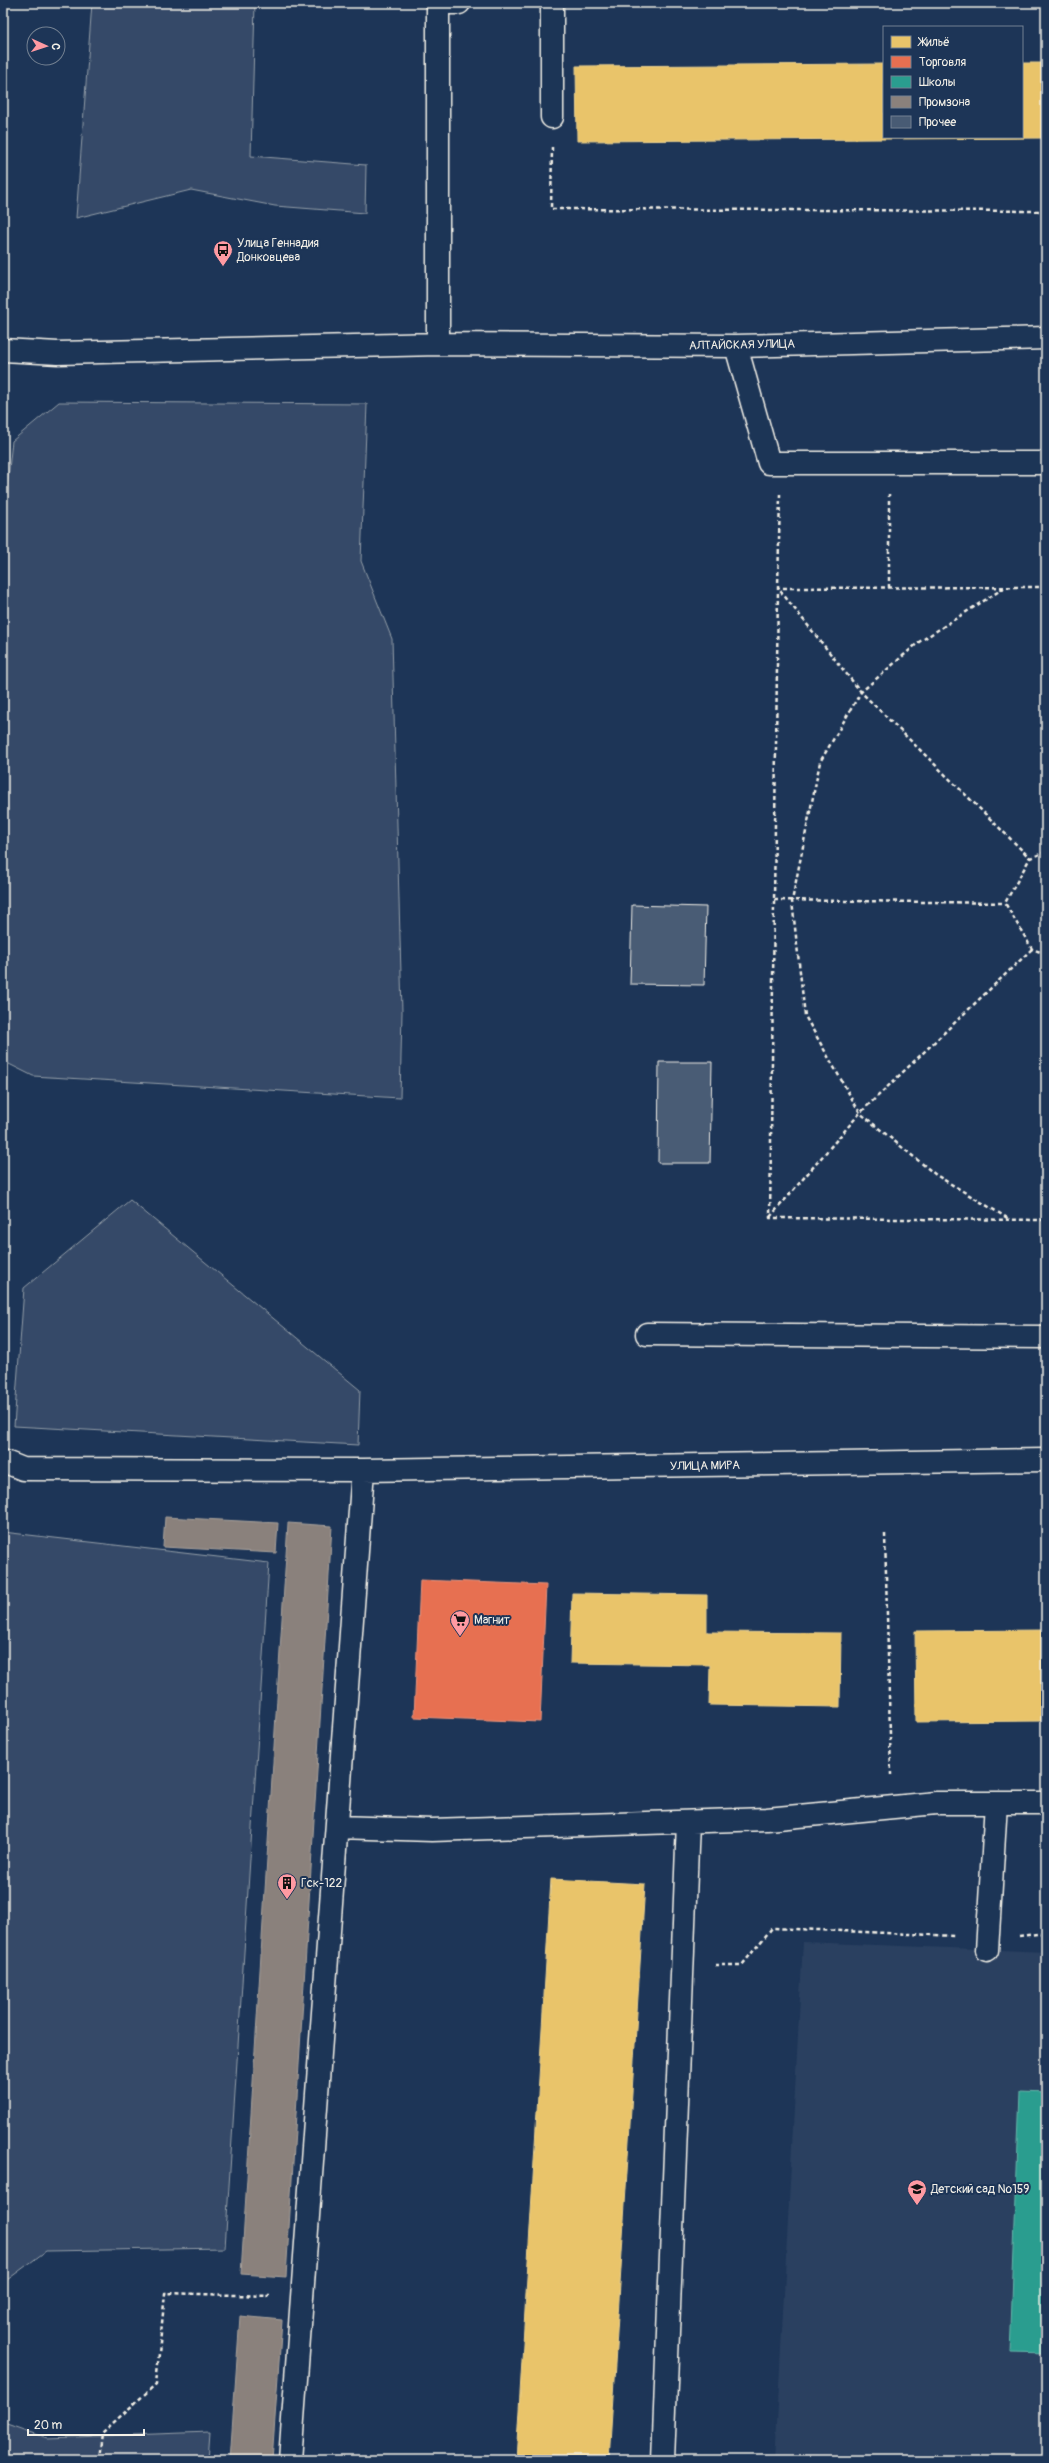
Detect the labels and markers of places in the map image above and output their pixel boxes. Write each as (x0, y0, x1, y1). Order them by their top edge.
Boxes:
place label: Улица Геннадия Донковцева (236, 236, 319, 265)
bus stop icon: Улица Геннадия Донковцева (212, 239, 234, 267)
supermarket icon: Магнит (449, 1609, 471, 1637)
place label: Магнит (474, 1613, 510, 1628)
building icon: Гск-122 (276, 1872, 298, 1900)
place label: Гск-122 (301, 1876, 343, 1891)
school or university icon: Детский сад №159 (906, 2178, 928, 2206)
place label: Детский сад №159 (930, 2182, 1030, 2197)

